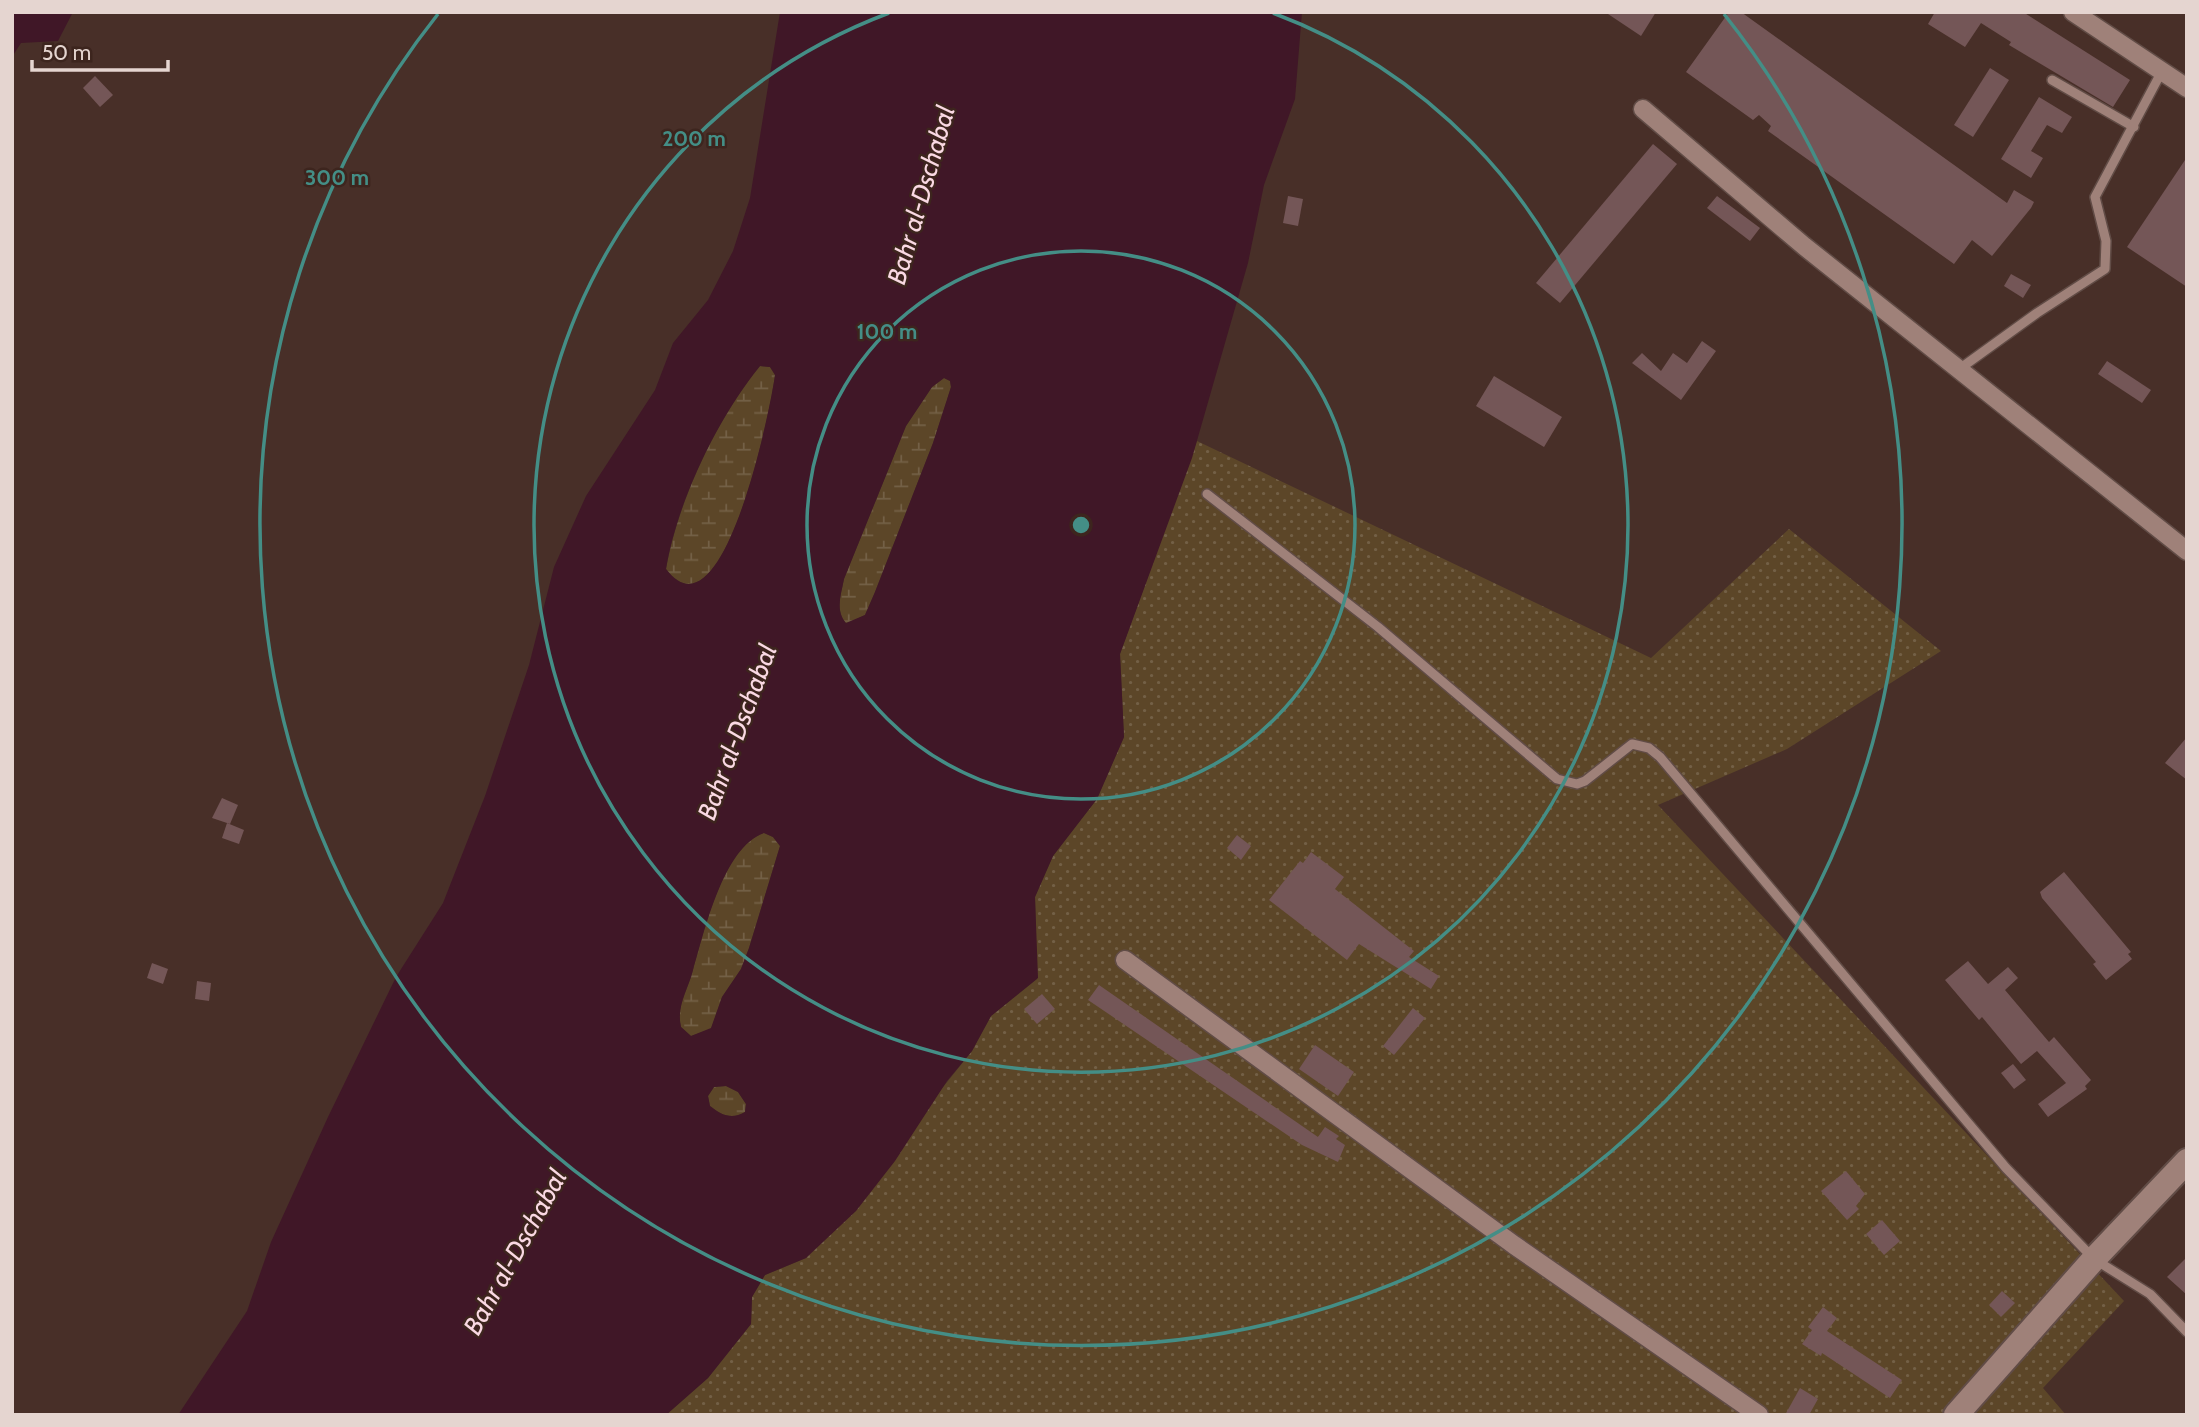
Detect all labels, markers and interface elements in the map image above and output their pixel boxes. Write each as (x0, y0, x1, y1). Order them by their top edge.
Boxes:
scale bar (32, 28, 168, 72)
text: 50 m (42, 40, 91, 65)
water label: Bahr al-Dschabal (880, 102, 962, 288)
text: 200 m (662, 126, 726, 151)
text: 300 m (305, 165, 369, 190)
text: 100 m (857, 319, 917, 344)
centre of rings (1069, 513, 1093, 537)
water label: Bahr al-Dschabal (690, 640, 784, 824)
water label: Bahr al-Dschabal (456, 1164, 574, 1340)

